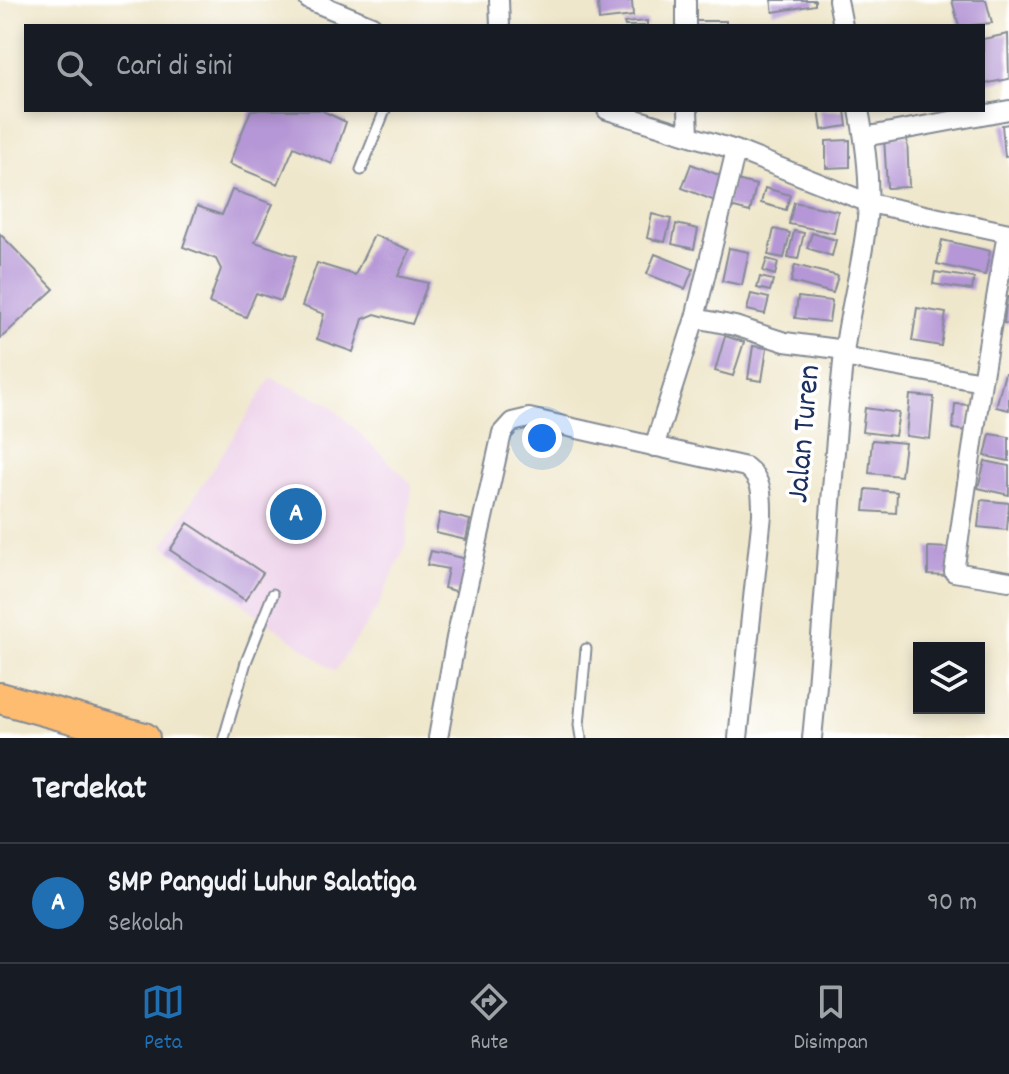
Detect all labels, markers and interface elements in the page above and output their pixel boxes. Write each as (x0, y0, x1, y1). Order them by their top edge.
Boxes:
search box (24, 24, 985, 112)
icon: search (52, 46, 96, 90)
text: Cari di sini (116, 47, 232, 90)
street label: Jalan Turen (777, 363, 835, 505)
your location (522, 418, 562, 458)
pin: A (270, 484, 322, 544)
map controls (913, 642, 985, 714)
button: layers (913, 642, 985, 714)
text: Terdekat (32, 766, 147, 815)
text: SMP Pangudi Luhur Salatiga (108, 863, 416, 906)
text: A (51, 885, 65, 922)
text: 90 m (927, 885, 977, 922)
text: Sekolah (108, 906, 183, 943)
tab: Peta (141, 980, 185, 1059)
tab: Rute (467, 980, 511, 1059)
tab: Disimpan (793, 980, 868, 1059)

